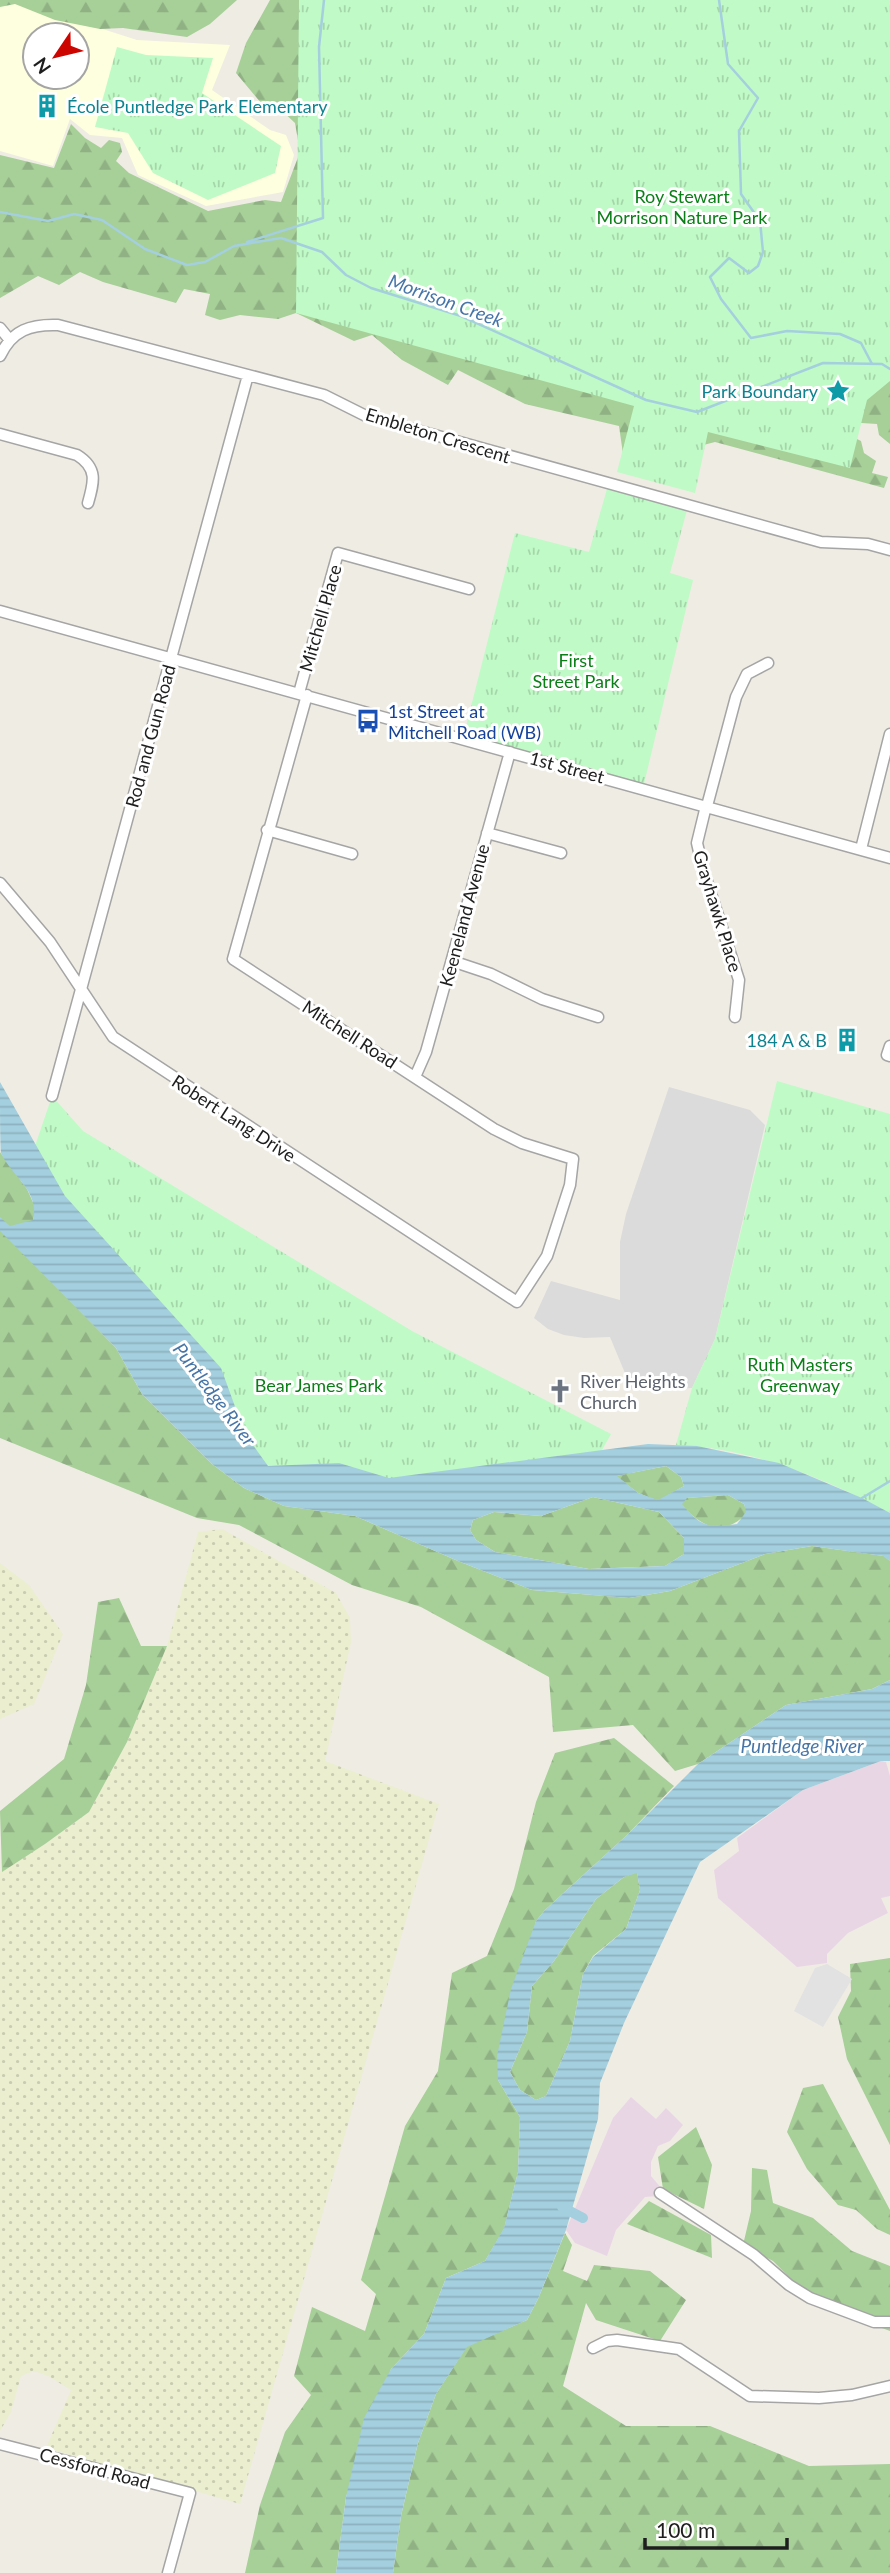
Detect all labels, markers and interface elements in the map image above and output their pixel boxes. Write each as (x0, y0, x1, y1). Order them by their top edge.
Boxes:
north arrow (21, 21, 91, 91)
text: N (28, 53, 55, 79)
building icon: École Puntledge Park Elementary (33, 92, 61, 120)
place label: École Puntledge Park Elementary (67, 95, 328, 117)
park label: Roy Stewart Morrison Nature Park (597, 185, 768, 228)
water label: Morrison Creek (386, 269, 507, 332)
place icon: Park Boundary (824, 377, 852, 405)
place label: Park Boundary (702, 380, 819, 402)
street label: Embleton Crescent (363, 403, 513, 468)
street label: Mitchell Place (294, 562, 346, 674)
park label: First Street Park (532, 649, 620, 692)
street label: Rod and Gun Road (120, 662, 180, 810)
place label: 1st Street at Mitchell Road (WB) (388, 700, 541, 743)
bus stop icon: 1st Street at Mitchell Road (WB) (354, 707, 382, 735)
street label: 1st Street (527, 746, 607, 788)
street label: Keeneland Avenue (434, 841, 494, 989)
street label: Grayhawk Place (689, 847, 747, 975)
street label: Mitchell Road (299, 995, 401, 1073)
building icon: 184 A & B (833, 1026, 861, 1054)
place label: 184 A & B (746, 1029, 827, 1051)
street label: Robert Lang Drive (168, 1070, 300, 1166)
water label: Puntledge River (169, 1338, 262, 1450)
park label: Ruth Masters Greenway (747, 1353, 853, 1396)
place label: River Heights Church (580, 1370, 686, 1413)
park label: Bear James Park (255, 1374, 384, 1396)
church icon: River Heights Church (546, 1377, 574, 1405)
water label: Puntledge River (740, 1734, 864, 1757)
street label: Cessford Road (37, 2443, 153, 2493)
scale bar (645, 2506, 787, 2550)
text: 100 m (656, 2517, 715, 2542)

